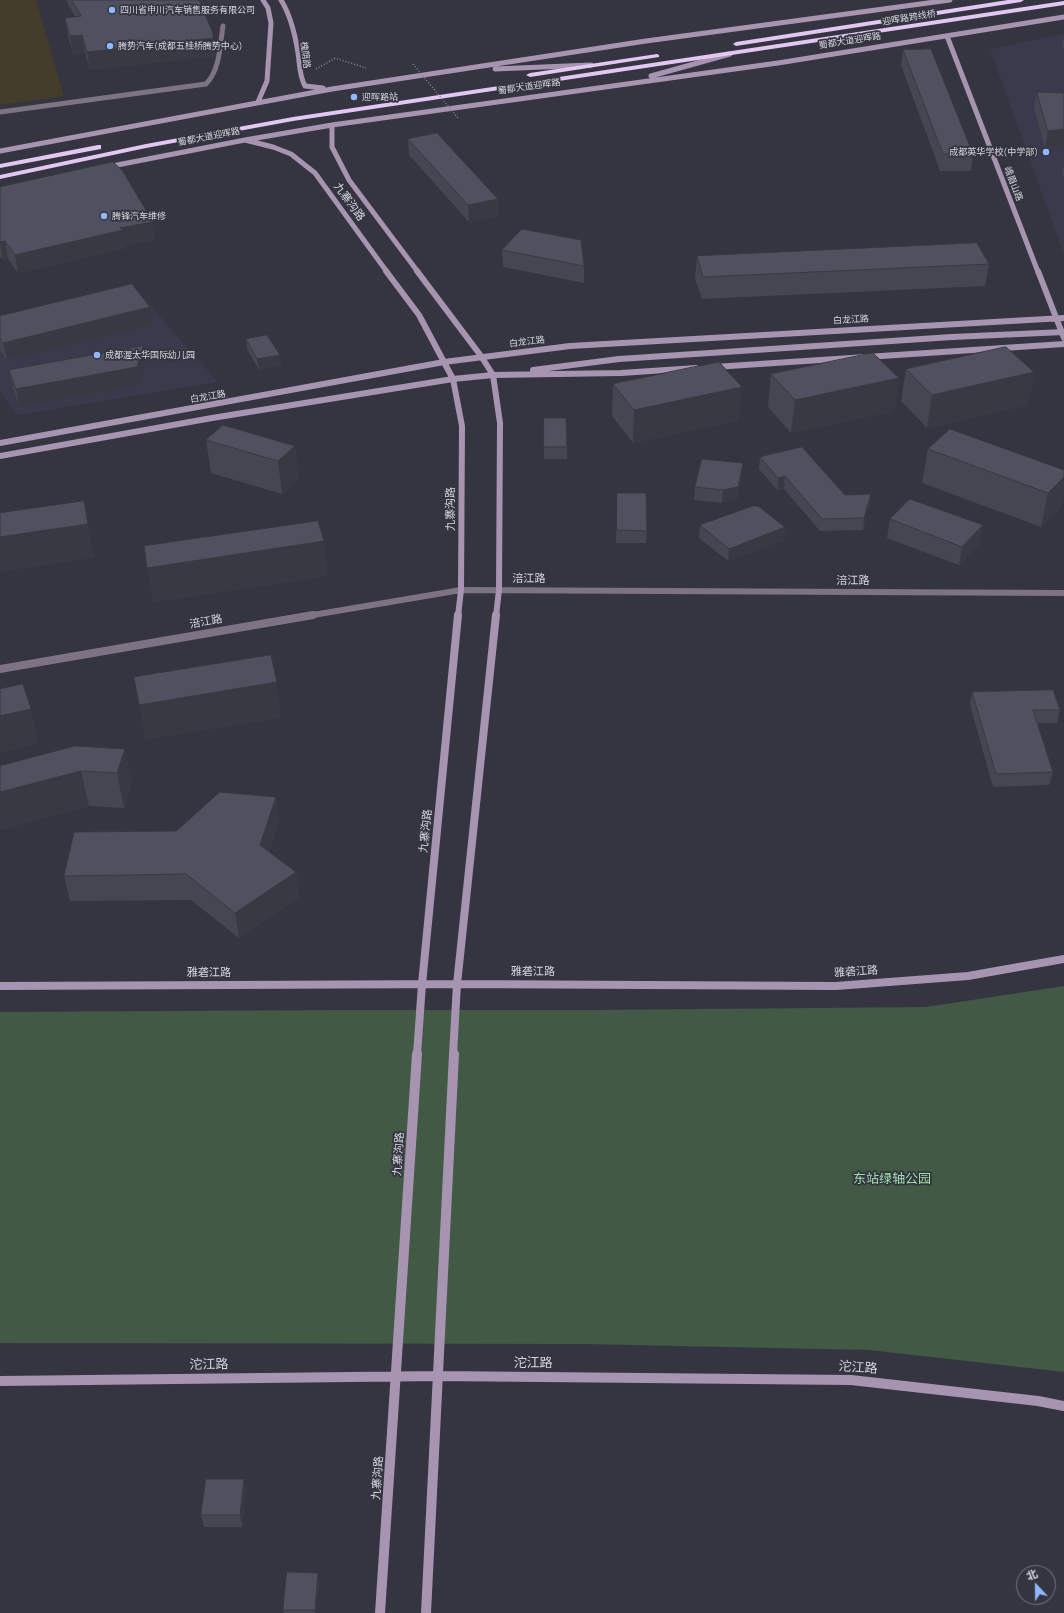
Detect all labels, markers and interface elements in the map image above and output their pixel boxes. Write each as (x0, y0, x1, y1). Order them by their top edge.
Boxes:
marker: 四川省申川汽车销售服务有限公司 (107, 5, 117, 15)
place label: 四川省申川汽车销售服务有限公司 (120, 5, 255, 15)
street label: 迎晖路跨线桥 (881, 8, 937, 28)
street label: 蜀都大道迎晖路 (818, 31, 882, 51)
marker: 腾势汽车(成都五桂桥腾势中心) (105, 41, 115, 51)
place label: 腾势汽车(成都五桂桥腾势中心) (118, 41, 243, 51)
street label: 槐荫路 (298, 41, 312, 69)
street label: 蜀都大道迎晖路 (497, 77, 561, 97)
marker: 迎晖路站 (349, 92, 359, 102)
place label: 迎晖路站 (362, 92, 398, 102)
street label: 蜀都大道迎晖路 (177, 126, 241, 148)
place label: 成都英华学校(中学部) (949, 147, 1038, 157)
marker: 成都英华学校(中学部) (1041, 147, 1051, 157)
street label: 峨眉山路 (1002, 165, 1024, 203)
street label: 九寨沟路 (331, 180, 367, 224)
marker: 腾锋汽车维修 (99, 211, 109, 221)
place label: 腾锋汽车维修 (112, 211, 166, 221)
street label: 白龙江路 (833, 314, 869, 326)
street label: 白龙江路 (508, 334, 546, 350)
marker: 成都渥太华国际幼儿园 (92, 350, 102, 360)
place label: 成都渥太华国际幼儿园 (105, 350, 195, 360)
street label: 白龙江路 (189, 389, 227, 405)
street label: 九寨沟路 (444, 487, 458, 531)
street label: 涪江路 (513, 572, 545, 586)
street label: 涪江路 (837, 574, 869, 588)
street label: 涪江路 (189, 613, 223, 631)
street label: 九寨沟路 (417, 808, 435, 854)
street label: 雅砻江路 (834, 964, 878, 980)
street label: 雅砻江路 (511, 965, 555, 979)
street label: 雅砻江路 (187, 966, 231, 980)
street label: 九寨沟路 (391, 1132, 407, 1176)
park label: 东站绿轴公园 (853, 1171, 931, 1187)
street label: 沱江路 (514, 1355, 552, 1371)
street label: 沱江路 (189, 1357, 229, 1373)
street label: 沱江路 (838, 1359, 878, 1377)
street label: 九寨沟路 (370, 1456, 386, 1500)
north arrow (1016, 1565, 1056, 1605)
text: 北 (1024, 1565, 1040, 1583)

